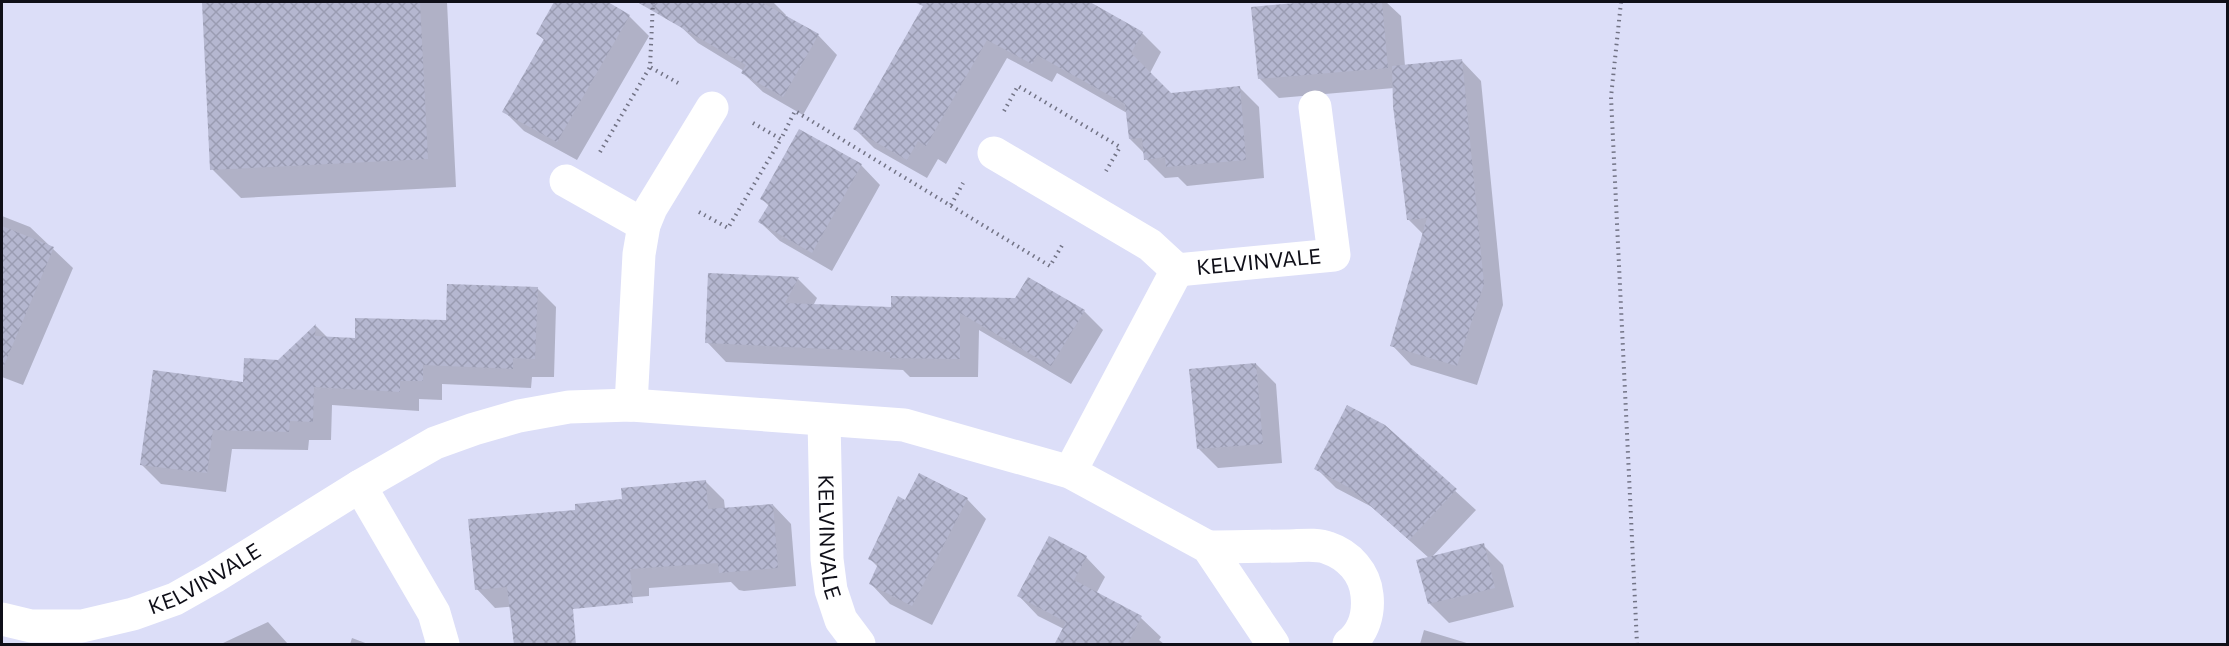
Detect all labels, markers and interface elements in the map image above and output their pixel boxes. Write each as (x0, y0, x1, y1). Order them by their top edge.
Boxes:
street label: KELVINVALE (1195, 242, 1322, 279)
street label: KELVINVALE (814, 474, 847, 602)
street label: KELVINVALE (145, 537, 265, 619)

